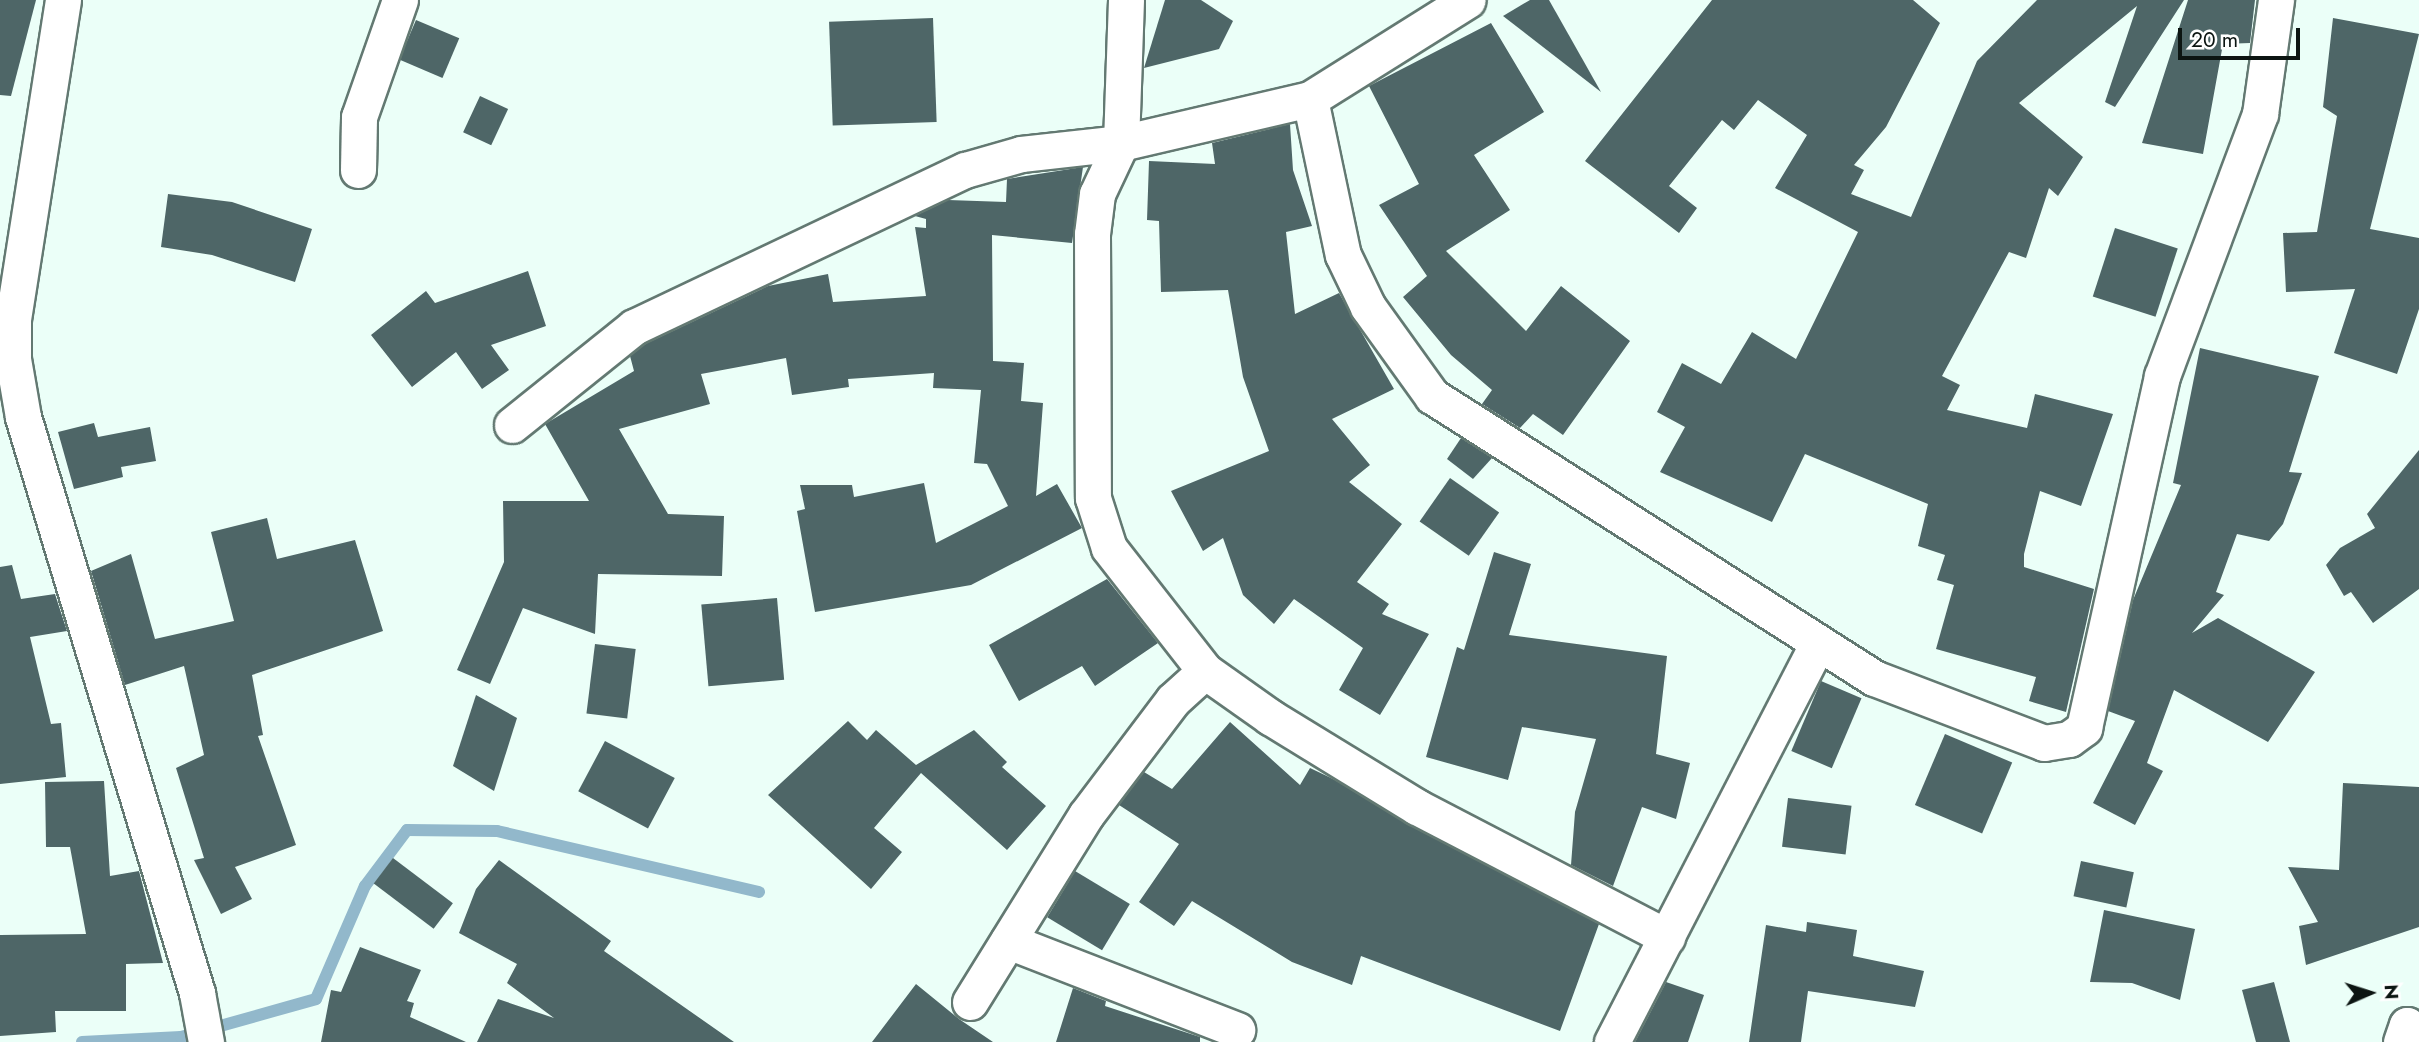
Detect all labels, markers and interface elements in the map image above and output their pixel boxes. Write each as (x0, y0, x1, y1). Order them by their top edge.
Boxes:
scale bar (2181, 14, 2304, 58)
text: 20 m (2191, 25, 2238, 55)
north arrow (2335, 958, 2405, 1028)
text: N (2378, 984, 2405, 1000)

